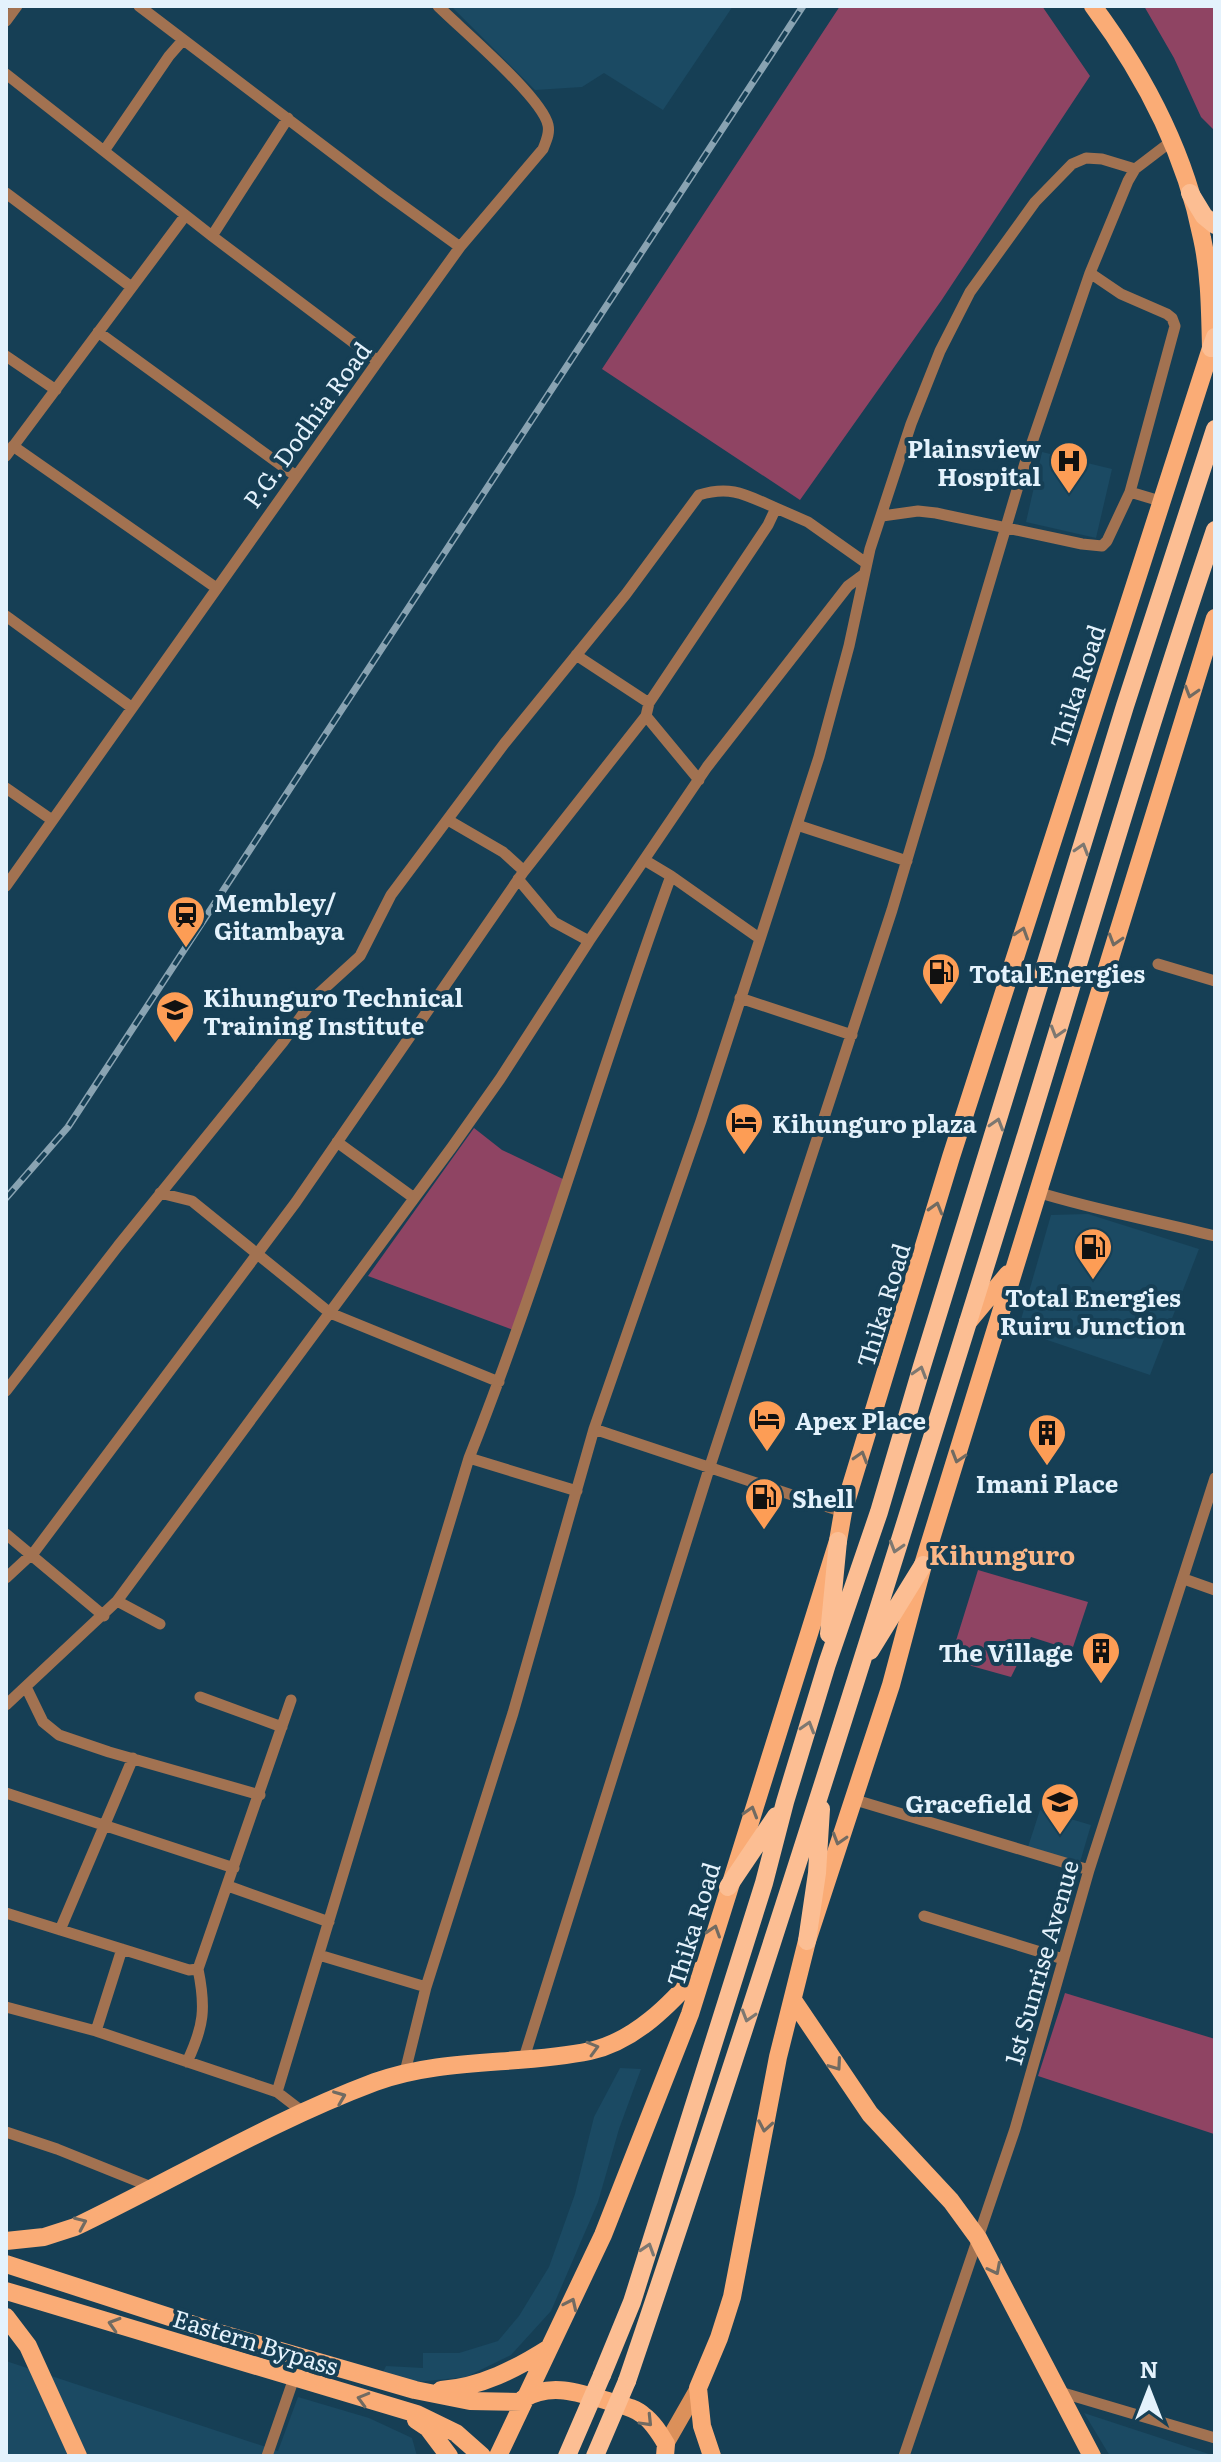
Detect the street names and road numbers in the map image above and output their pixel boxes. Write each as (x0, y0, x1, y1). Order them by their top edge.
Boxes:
street label: P.G. Dodhia Road (234, 333, 378, 514)
street label: Thika Road (1040, 619, 1113, 752)
street label: Thika Road (847, 1238, 918, 1371)
street label: 1st Sunrise Avenue (994, 1855, 1086, 2069)
street label: Thika Road (657, 1857, 728, 1990)
street label: Eastern Bypass (169, 2299, 343, 2383)

